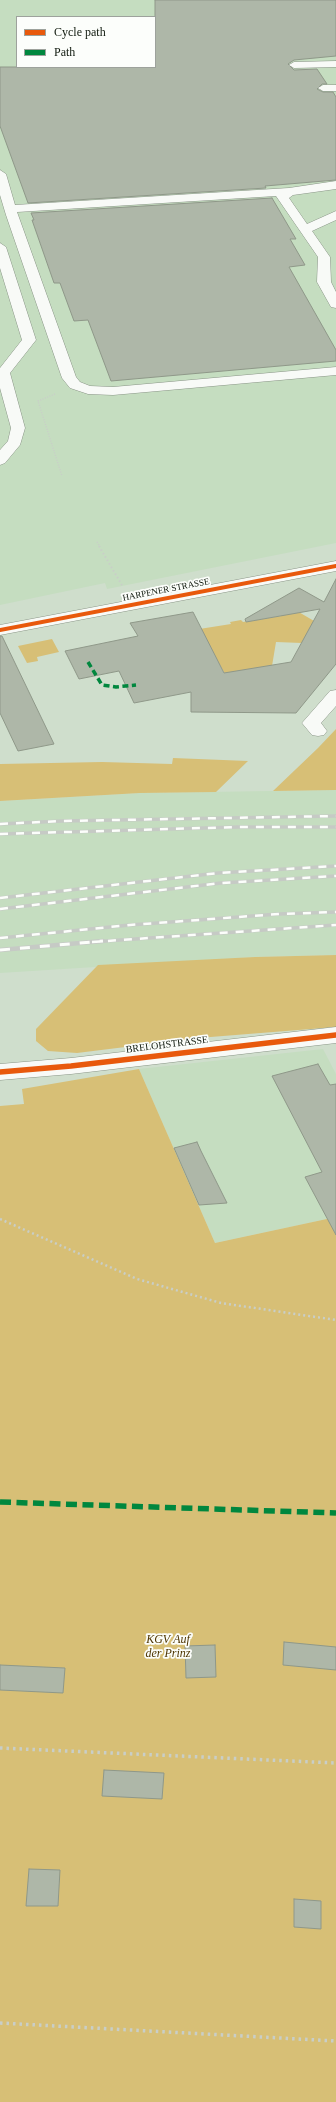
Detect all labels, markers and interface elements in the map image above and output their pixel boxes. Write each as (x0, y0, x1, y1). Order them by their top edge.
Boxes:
legend (16, 16, 156, 68)
text: Cycle path (54, 25, 106, 39)
text: Path (54, 45, 75, 59)
street label: HARPENER STRASSE (122, 576, 210, 604)
street label: BRELOHSTRASSE (125, 1034, 209, 1056)
park label: KGV Auf der Prinz (146, 1633, 190, 1661)

